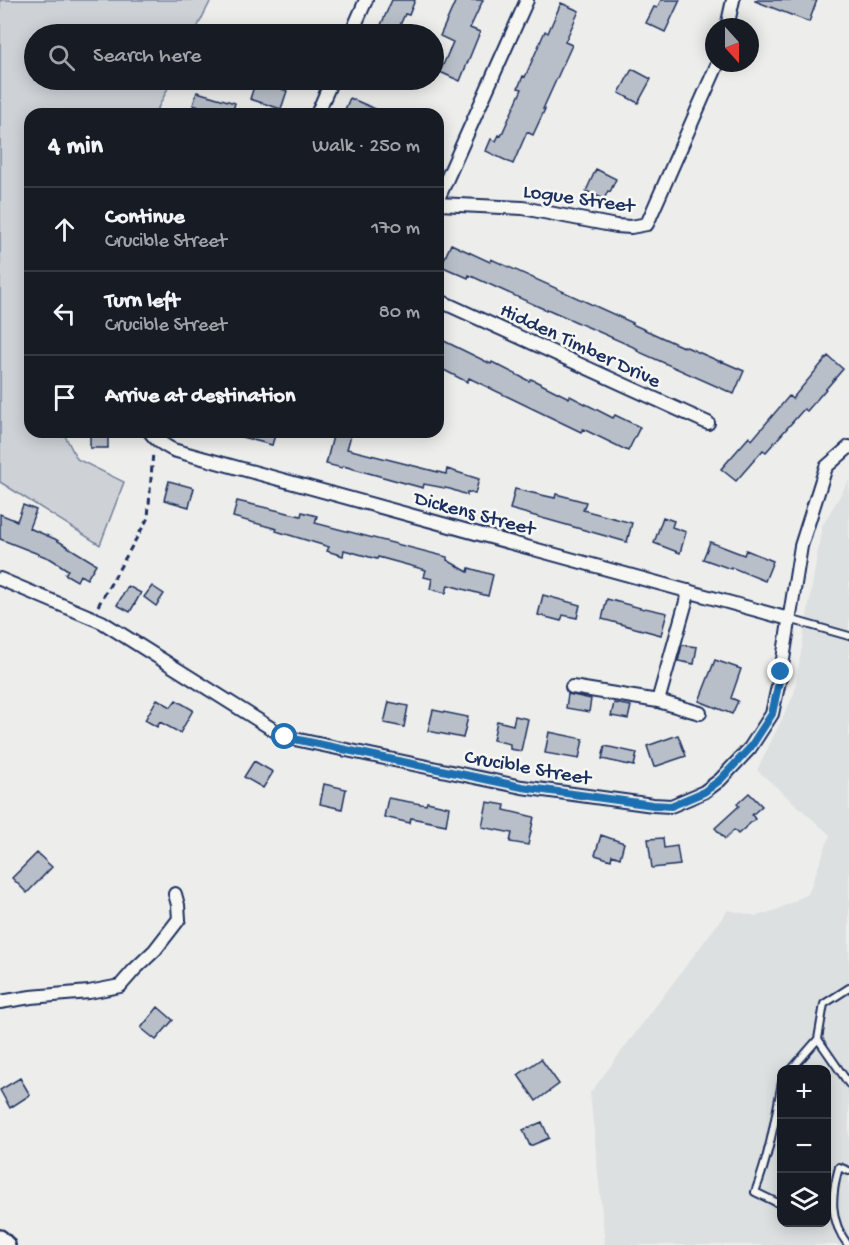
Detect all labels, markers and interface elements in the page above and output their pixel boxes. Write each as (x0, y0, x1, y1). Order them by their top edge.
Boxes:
north arrow (705, 18, 759, 72)
search box (24, 24, 444, 90)
icon: search (45, 41, 78, 74)
text: Search here (93, 44, 201, 70)
text: 4 min (48, 132, 103, 163)
text: Walk · 250 m (312, 136, 420, 159)
street label: Logue Street (521, 180, 638, 221)
text: Continue (105, 205, 185, 231)
icon: ahead (48, 213, 81, 246)
text: 170 m (371, 218, 420, 241)
text: Crucible Street (105, 231, 227, 254)
text: Turn left (105, 289, 179, 315)
icon: left (48, 297, 81, 330)
street label: Hidden Timber Drive (495, 299, 665, 396)
text: 80 m (379, 302, 420, 325)
text: Crucible Street (105, 315, 227, 338)
icon: arrive (48, 381, 81, 414)
text: Arrive at destination (105, 384, 295, 410)
street label: Dickens Street (409, 487, 540, 544)
route end (767, 658, 793, 684)
route start (271, 723, 297, 749)
street label: Crucible Street (462, 746, 595, 793)
map controls (777, 1065, 831, 1227)
button: + (777, 1065, 831, 1119)
button: − (777, 1119, 831, 1173)
button: layers (777, 1173, 831, 1227)

